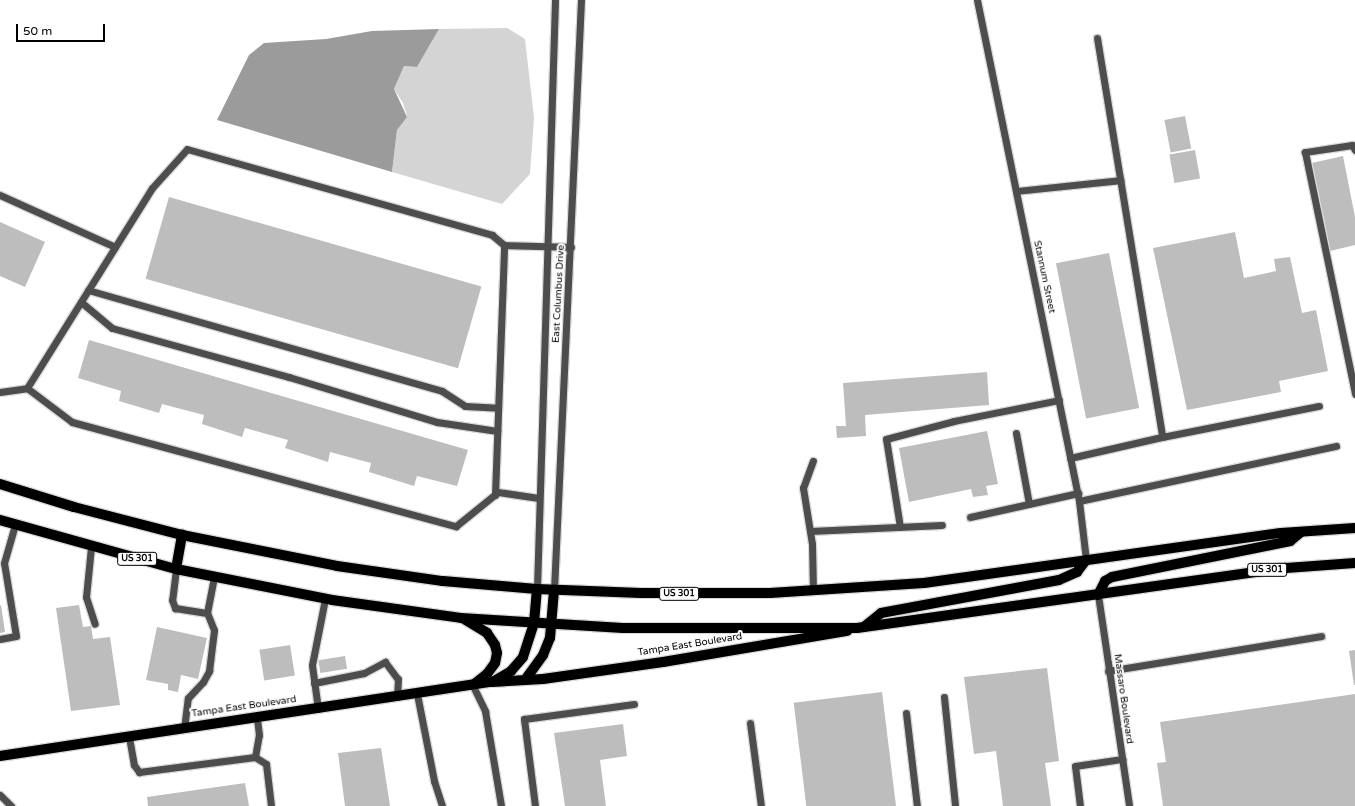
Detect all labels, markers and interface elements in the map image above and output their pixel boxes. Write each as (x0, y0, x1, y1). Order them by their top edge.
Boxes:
scale bar (18, 16, 107, 42)
text: 50 m (23, 24, 52, 38)
street label: Stannum Street (1030, 240, 1058, 314)
street label: East Columbus Drive (550, 245, 568, 343)
road number: US 301 (117, 552, 157, 566)
road number: US 301 (1247, 563, 1287, 577)
road number: US 301 (659, 587, 699, 601)
street label: Tampa East Boulevard (637, 631, 743, 659)
street label: Massaro Boulevard (1111, 653, 1135, 745)
street label: Tampa East Boulevard (191, 694, 297, 720)

